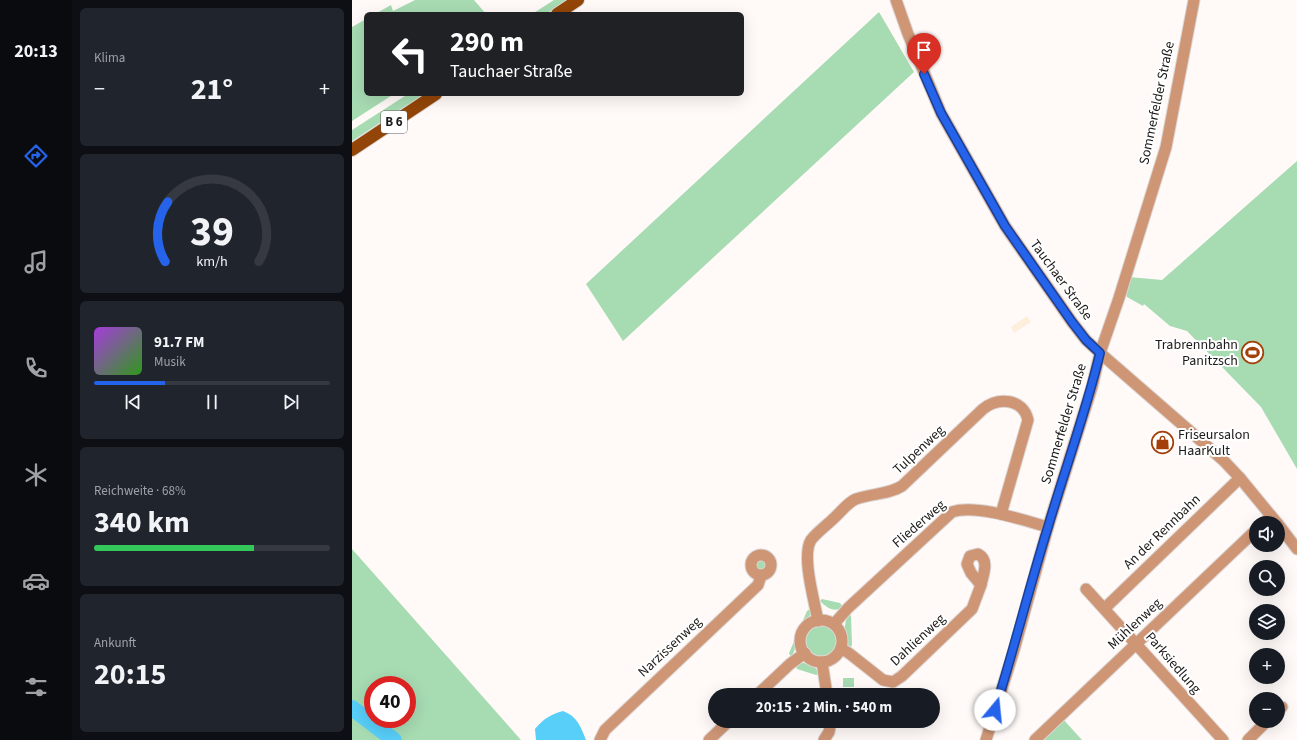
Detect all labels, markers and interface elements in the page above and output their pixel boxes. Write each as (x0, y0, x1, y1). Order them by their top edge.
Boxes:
text: 290 m (450, 22, 524, 62)
icon: left (384, 28, 436, 80)
pin (907, 33, 941, 74)
text: 20:13 (14, 39, 58, 64)
icon: arrive (913, 39, 935, 61)
street label: Sommerfelder Straße (1134, 40, 1180, 166)
text: Klima (94, 49, 125, 67)
text: Tauchaer Straße (450, 59, 573, 84)
text: 21° (191, 68, 233, 111)
text: − (94, 73, 105, 105)
text: + (319, 73, 330, 105)
road number: B 6 (381, 111, 407, 133)
icon: directions (22, 142, 50, 170)
text: 39 (190, 201, 234, 261)
street label: Tauchaer Straße (1025, 236, 1097, 324)
icon: music (22, 248, 50, 276)
text: km/h (196, 250, 228, 271)
text: 91.7 FM (154, 332, 205, 353)
place label: Trabrennbahn Panitzsch (1155, 335, 1238, 371)
sports icon: Trabrennbahn Panitzsch (1240, 340, 1266, 366)
text: Musik (154, 353, 186, 371)
icon: phone (22, 354, 50, 382)
street label: Sommerfelder Straße (1036, 361, 1092, 487)
icon: previous (122, 391, 144, 413)
icon: pause (201, 391, 223, 413)
icon: next (280, 391, 302, 413)
street label: Tulpenweg (889, 421, 949, 479)
place label: Friseursalon HaarKult (1178, 425, 1250, 461)
shop icon: Friseursalon HaarKult (1149, 430, 1175, 456)
icon: climate (22, 461, 50, 489)
text: Reichweite · 68% (94, 482, 186, 500)
street label: An der Rennbahn (1119, 490, 1205, 574)
street label: Fliederweg (888, 495, 950, 553)
text: 340 km (94, 501, 190, 544)
map controls (1249, 516, 1285, 728)
button: sound (1249, 516, 1285, 552)
button: search (1249, 560, 1285, 596)
icon: car (22, 567, 50, 595)
street label: Mühlenweg (1104, 594, 1166, 654)
button: layers (1249, 604, 1285, 640)
street label: Dahlienweg (886, 609, 950, 671)
street label: Narzissenweg (634, 612, 706, 682)
street label: Parksiedlung (1140, 628, 1206, 698)
text: Ankunft (94, 634, 136, 652)
button: + (1249, 648, 1285, 684)
text: 20:15 (94, 653, 166, 696)
icon: filters (22, 673, 50, 701)
speed limit sign: 40 (364, 676, 416, 728)
position arrow (974, 689, 1016, 731)
button: − (1249, 692, 1285, 728)
text: 20:15 · 2 Min. · 540 m (756, 697, 892, 718)

